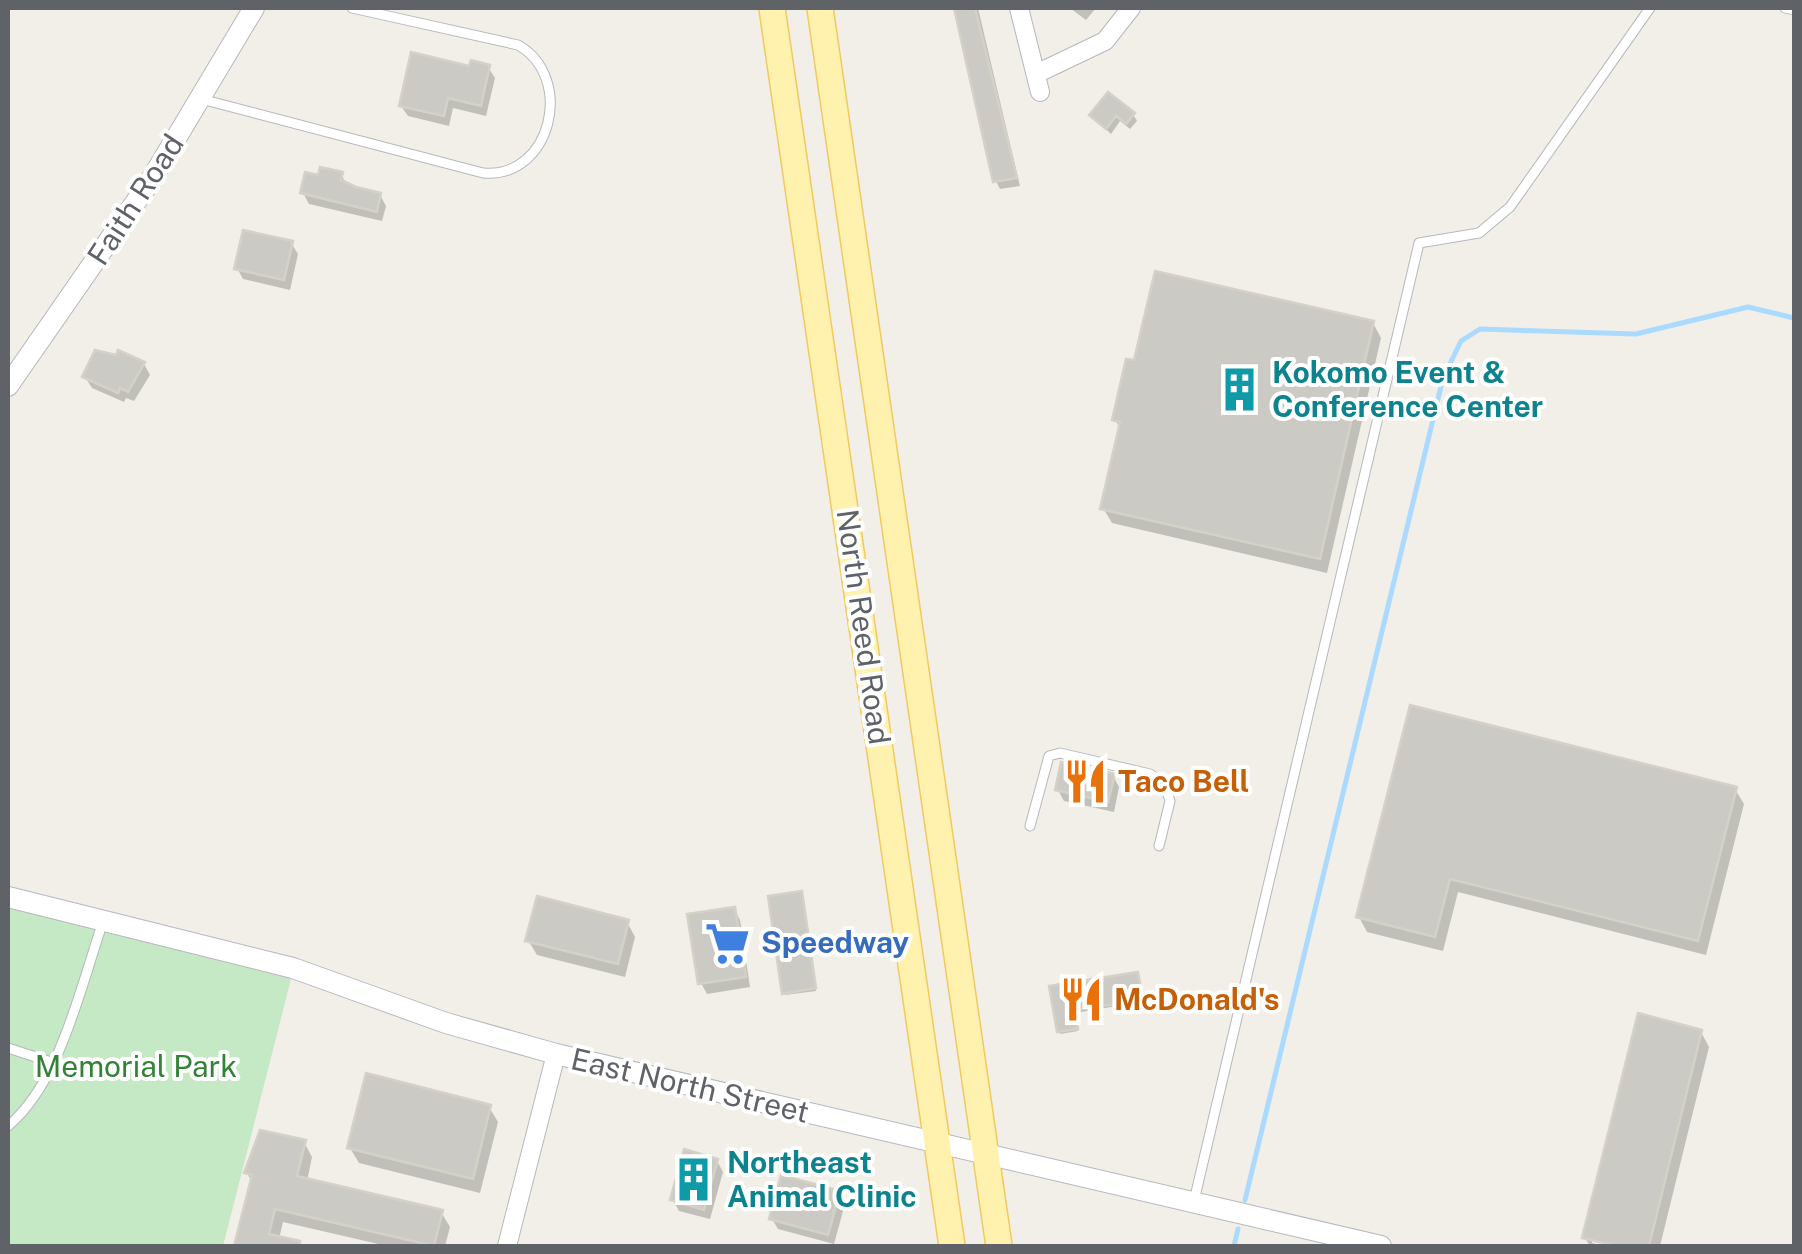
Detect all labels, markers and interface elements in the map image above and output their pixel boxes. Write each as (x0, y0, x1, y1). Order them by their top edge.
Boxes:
street label: Faith Road (80, 127, 191, 272)
place label: Kokomo Event & Conference Center (1272, 354, 1543, 424)
building icon: Kokomo Event & Conference Center (1215, 366, 1263, 414)
street label: North Reed Road (830, 507, 898, 747)
restaurant icon: Taco Bell (1061, 758, 1109, 806)
place label: Taco Bell (1118, 763, 1249, 799)
supermarket icon: Speedway (704, 919, 752, 967)
place label: Speedway (761, 924, 909, 960)
restaurant icon: McDonald's (1057, 976, 1105, 1024)
place label: McDonald's (1114, 981, 1279, 1017)
street label: East North Street (568, 1040, 813, 1130)
park label: Memorial Park (35, 1048, 237, 1084)
place label: Northeast Animal Clinic (727, 1144, 917, 1214)
building icon: Northeast Animal Clinic (670, 1156, 718, 1204)

